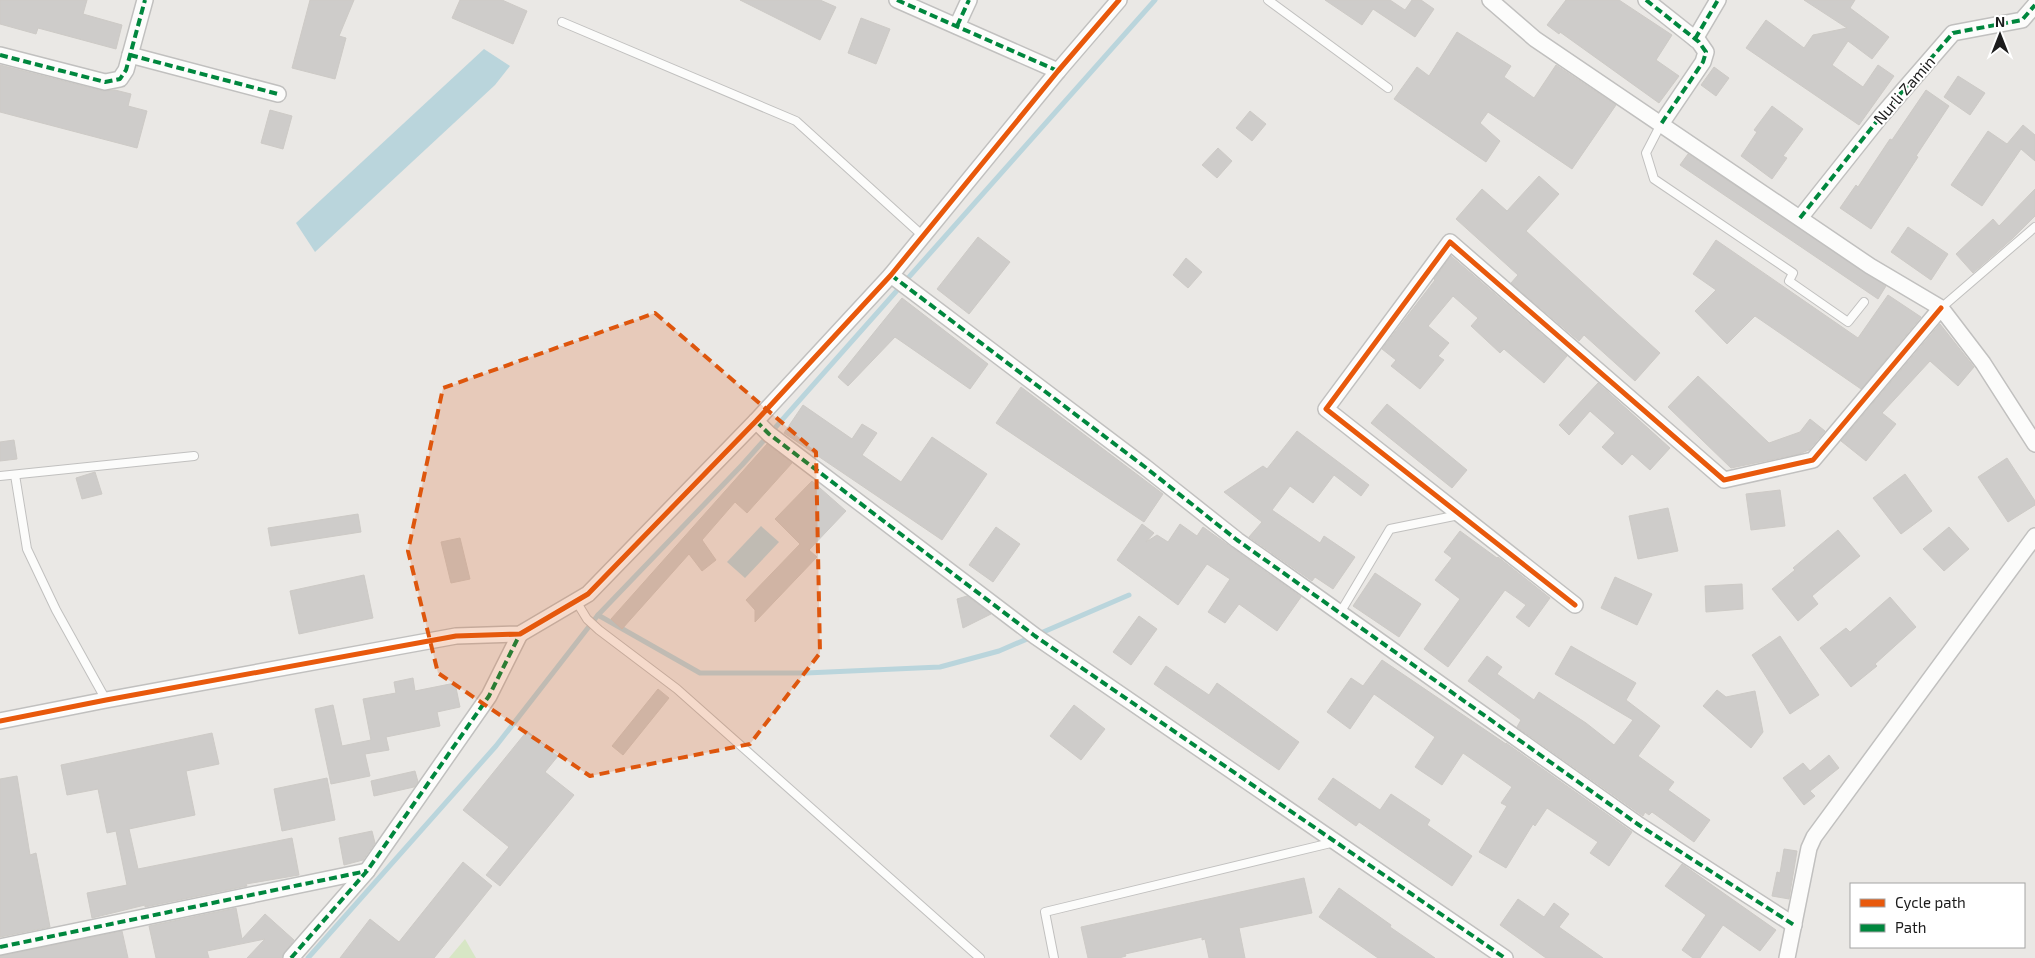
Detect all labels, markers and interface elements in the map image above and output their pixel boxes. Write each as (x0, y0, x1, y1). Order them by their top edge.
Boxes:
north arrow (1975, 10, 2025, 60)
text: N (1995, 13, 2005, 30)
street label: Nurli Zamin (1869, 52, 1938, 128)
legend (1850, 883, 2025, 948)
text: Cycle path (1895, 893, 1966, 911)
text: Path (1895, 918, 1926, 936)

